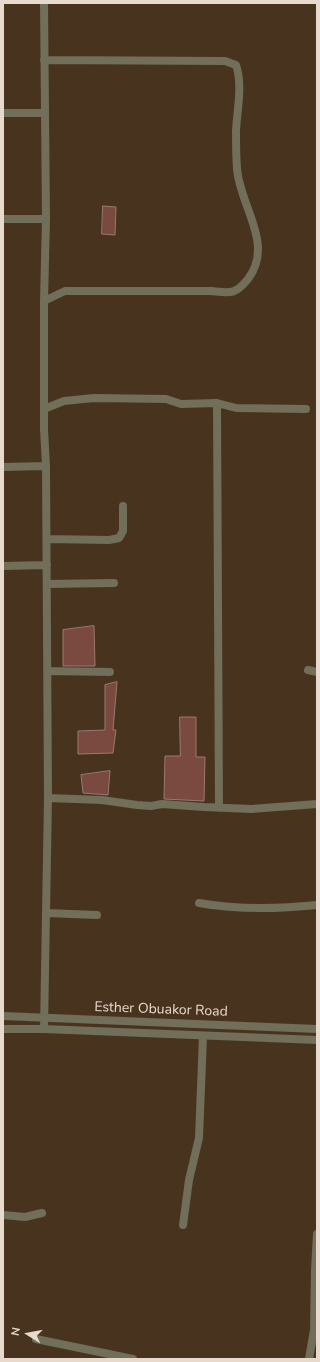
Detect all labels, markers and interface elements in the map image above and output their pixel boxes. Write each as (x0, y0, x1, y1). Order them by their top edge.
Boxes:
street label: Esther Obuakor Road (94, 999, 228, 1021)
north arrow (8, 1314, 48, 1354)
text: N (8, 1326, 24, 1337)

